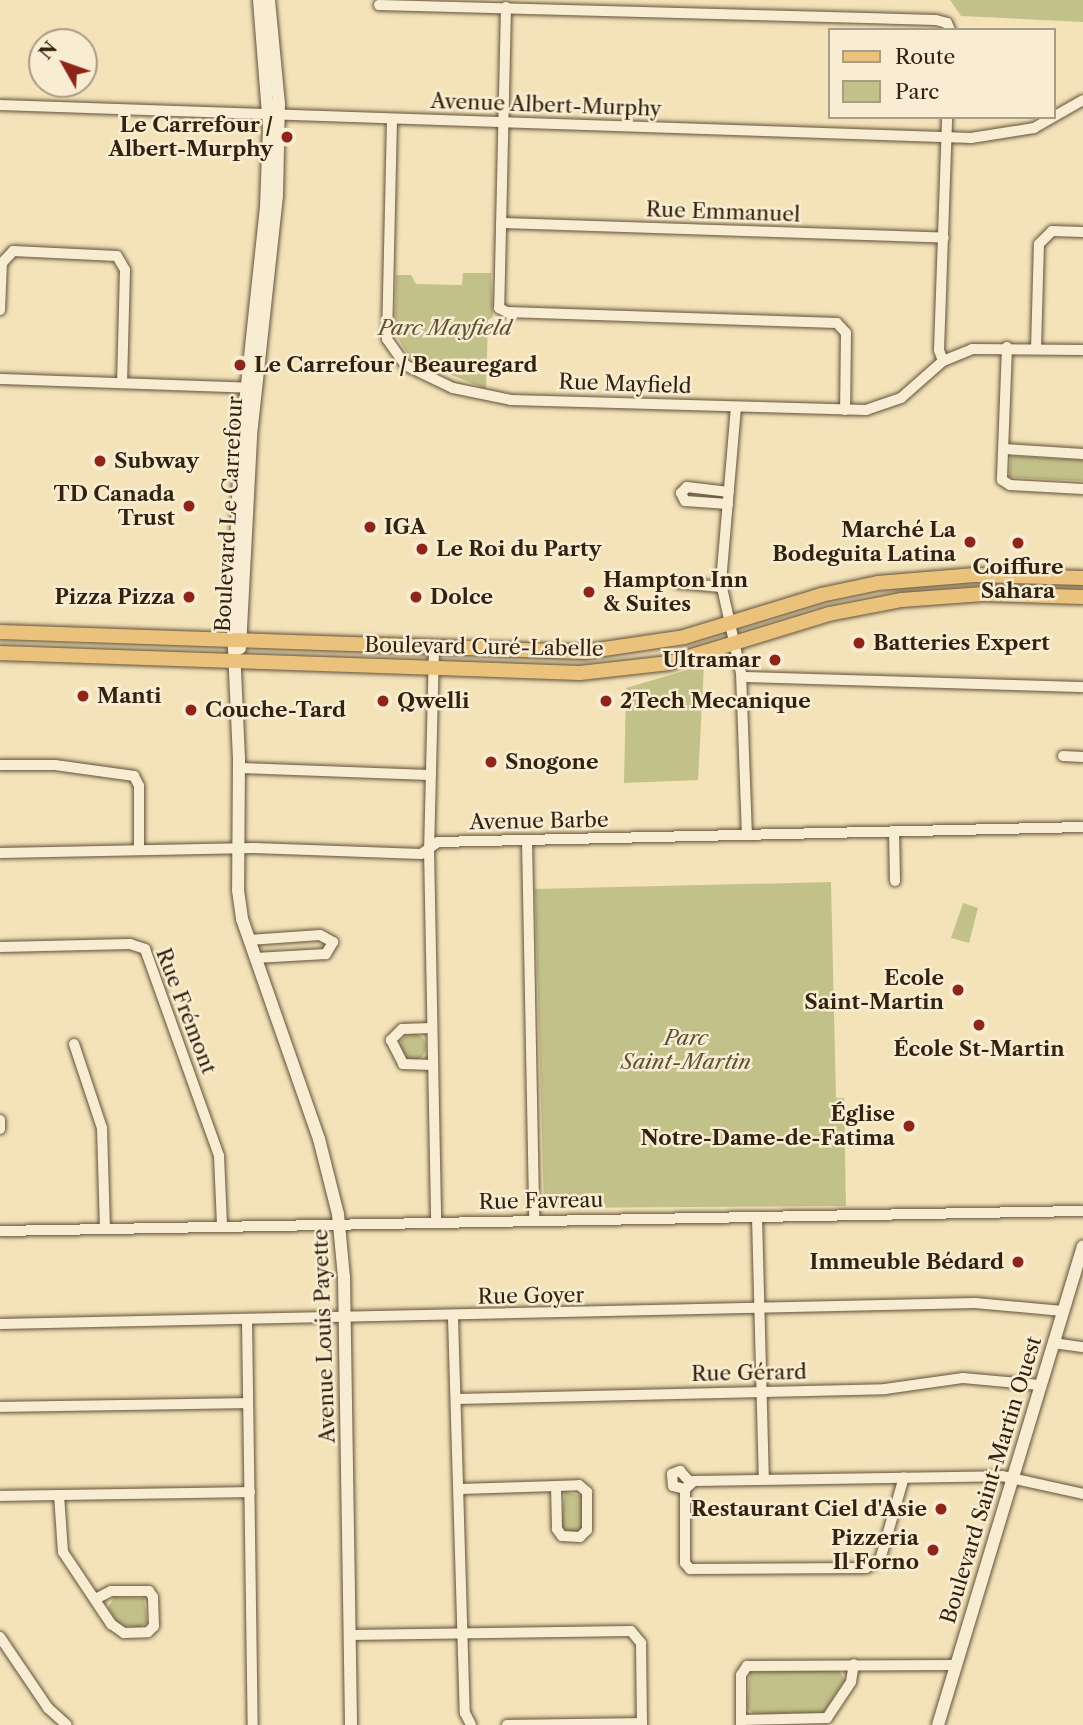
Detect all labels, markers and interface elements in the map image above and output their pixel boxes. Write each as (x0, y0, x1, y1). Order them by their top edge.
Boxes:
north arrow (28, 28, 98, 98)
legend (828, 28, 1055, 119)
text: N (34, 37, 62, 64)
text: Route (895, 44, 955, 69)
text: Parc (895, 79, 939, 104)
street label: Avenue Albert-Murphy (430, 88, 662, 122)
place label: Le Carrefour / Albert-Murphy (108, 112, 273, 162)
marker: Le Carrefour / Albert-Murphy (279, 129, 295, 145)
street label: Rue Emmanuel (645, 197, 801, 227)
park label: Parc Mayfield (378, 315, 512, 341)
place label: Le Carrefour / Beauregard (254, 352, 538, 378)
marker: Le Carrefour / Beauregard (232, 357, 248, 373)
street label: Rue Mayfield (558, 369, 692, 399)
street label: Boulevard Le Carrefour (210, 395, 248, 633)
place label: Subway (114, 448, 199, 474)
marker: Subway (92, 453, 108, 469)
place label: TD Canada Trust (54, 481, 175, 531)
marker: TD Canada Trust (181, 498, 197, 514)
place label: IGA (384, 514, 426, 540)
place label: Marché La Bodeguita Latina (772, 517, 956, 567)
marker: IGA (362, 519, 378, 535)
marker: Marché La Bodeguita Latina (962, 534, 978, 550)
marker: Coiffure Sahara (1010, 535, 1026, 551)
place label: Le Roi du Party (436, 536, 601, 562)
marker: Le Roi du Party (414, 541, 430, 557)
place label: Coiffure Sahara (973, 554, 1063, 604)
place label: Hampton Inn & Suites (603, 567, 748, 617)
place label: Pizza Pizza (54, 584, 175, 610)
place label: Dolce (430, 584, 493, 610)
marker: Hampton Inn & Suites (581, 584, 597, 600)
marker: Pizza Pizza (181, 589, 197, 605)
marker: Dolce (408, 589, 424, 605)
place label: Batteries Expert (873, 630, 1050, 656)
street label: Boulevard Curé-Labelle (364, 632, 604, 662)
marker: Batteries Expert (851, 635, 867, 651)
place label: Ultramar (662, 647, 761, 673)
marker: Ultramar (767, 652, 783, 668)
place label: Manti (97, 683, 162, 709)
marker: Manti (75, 688, 91, 704)
place label: Qwelli (397, 688, 469, 714)
place label: 2Tech Mecanique (620, 688, 811, 714)
marker: Qwelli (375, 693, 391, 709)
marker: 2Tech Mecanique (598, 693, 614, 709)
place label: Couche-Tard (205, 697, 346, 723)
marker: Couche-Tard (183, 702, 199, 718)
place label: Snogone (505, 749, 598, 775)
marker: Snogone (483, 754, 499, 770)
street label: Avenue Barbe (469, 807, 609, 835)
street label: Rue Frémont (150, 945, 222, 1077)
place label: Ecole Saint-Martin (804, 965, 944, 1015)
marker: Ecole Saint-Martin (950, 982, 966, 998)
marker: École St-Martin (971, 1017, 987, 1033)
park label: Parc Saint-Martin (621, 1025, 751, 1075)
place label: École St-Martin (893, 1036, 1065, 1062)
place label: Église Notre-Dame-de-Fatima (641, 1101, 895, 1151)
marker: Église Notre-Dame-de-Fatima (901, 1118, 917, 1134)
street label: Rue Favreau (478, 1187, 604, 1215)
street label: Avenue Louis Payette (308, 1228, 340, 1444)
place label: Immeuble Bédard (810, 1249, 1004, 1275)
marker: Immeuble Bédard (1010, 1254, 1026, 1270)
street label: Rue Goyer (478, 1282, 584, 1310)
street label: Boulevard Saint-Martin Ouest (935, 1333, 1047, 1627)
street label: Rue Gérard (691, 1359, 807, 1387)
place label: Restaurant Ciel d'Asie (691, 1496, 927, 1522)
marker: Restaurant Ciel d'Asie (933, 1501, 949, 1517)
place label: Pizzeria Il Forno (831, 1525, 919, 1575)
marker: Pizzeria Il Forno (925, 1542, 941, 1558)

